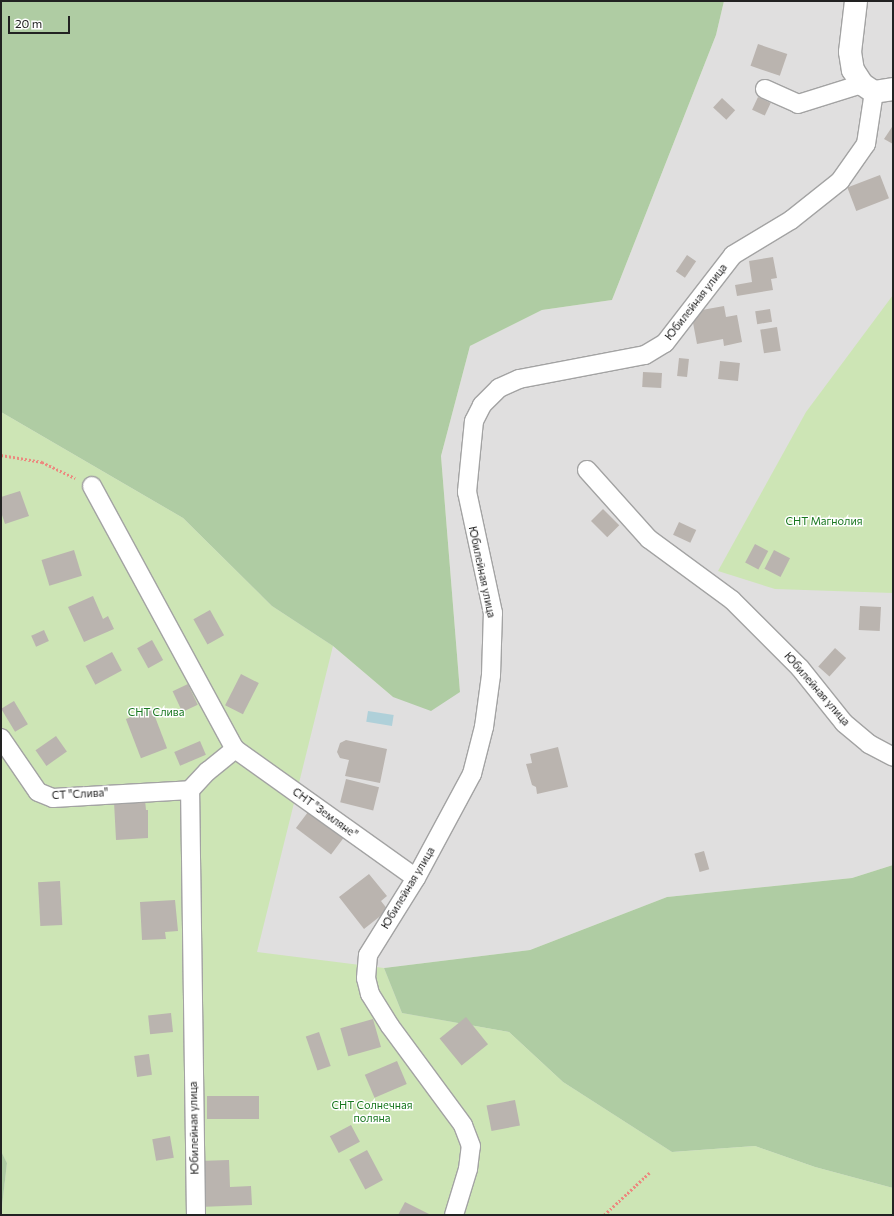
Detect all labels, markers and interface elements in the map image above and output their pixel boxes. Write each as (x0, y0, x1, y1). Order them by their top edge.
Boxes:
scale bar (10, 8, 72, 34)
text: 20 m (15, 16, 42, 30)
street label: Юбилейная улица (662, 261, 730, 343)
park label: СНТ Магнолия (785, 514, 863, 528)
street label: Юбилейная улица (466, 525, 498, 619)
street label: Юбилейная улица (781, 649, 853, 729)
park label: СНТ Слива (128, 705, 184, 719)
street label: СНТ "Земляне" (290, 785, 360, 841)
street label: СТ "Слива" (51, 786, 109, 802)
street label: Юбилейная улица (378, 845, 438, 931)
street label: Юбилейная улица (187, 1081, 201, 1175)
park label: СНТ Солнечная поляна (332, 1099, 412, 1125)

